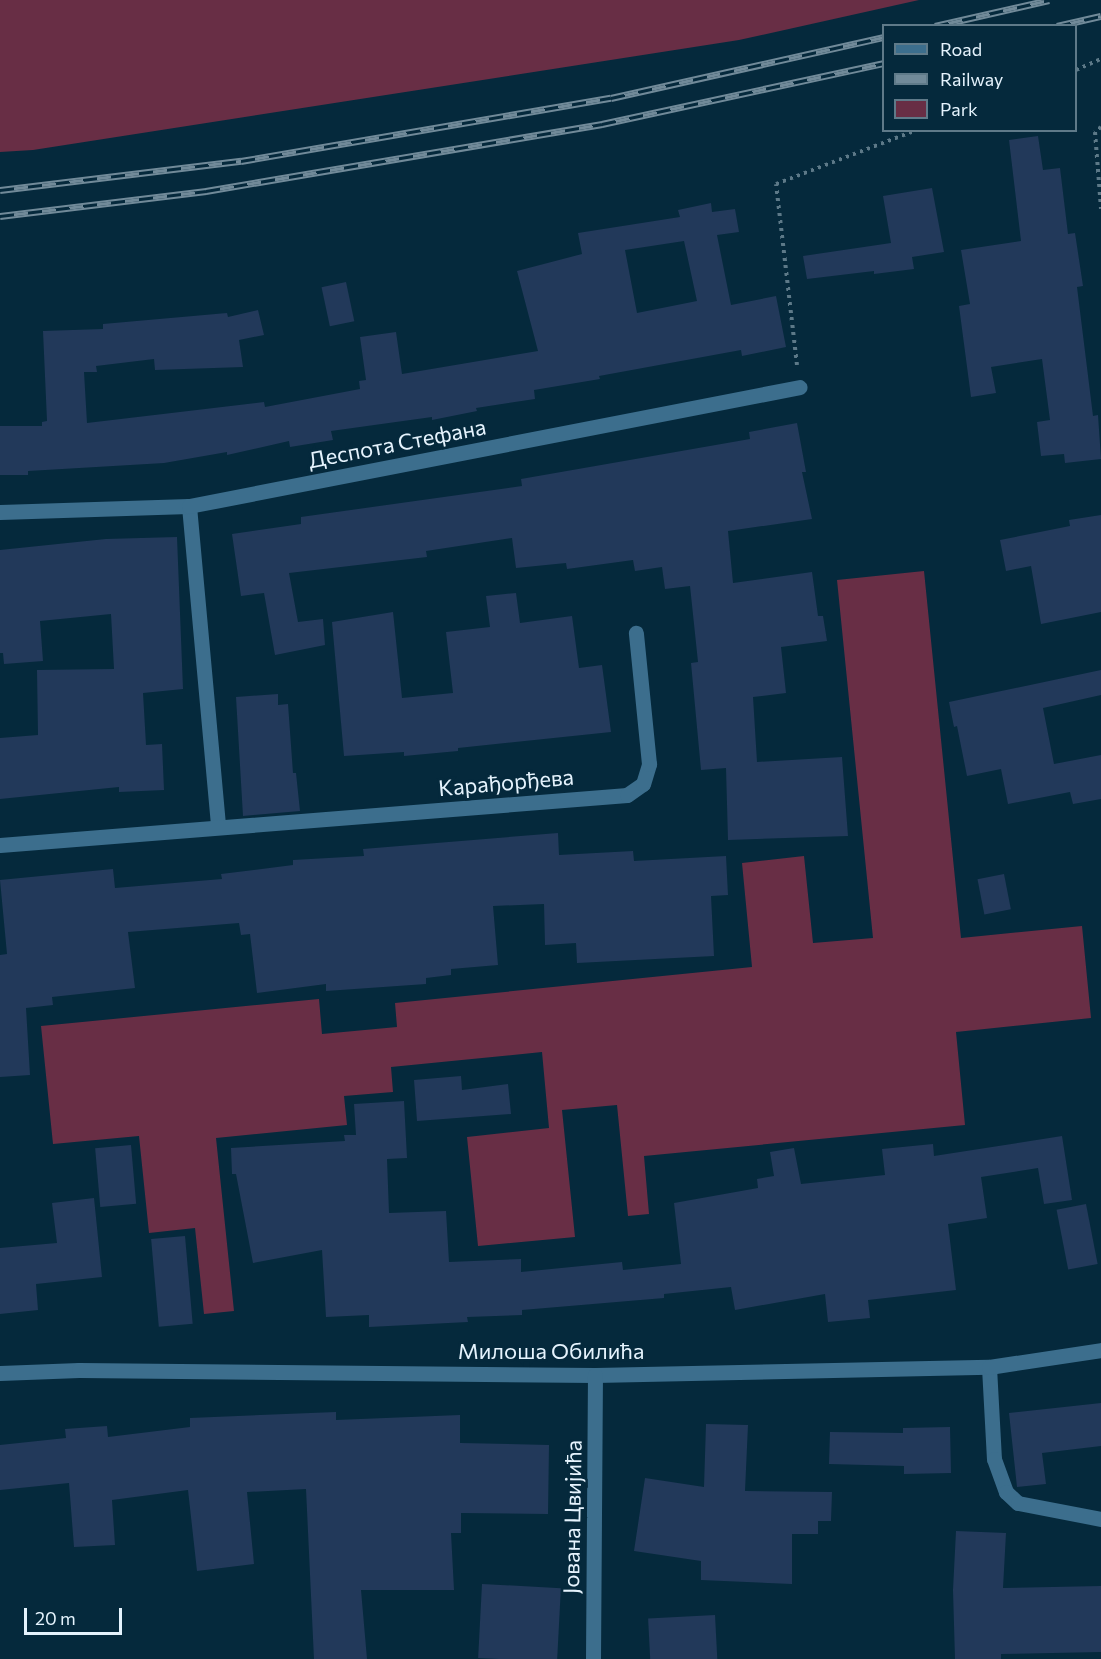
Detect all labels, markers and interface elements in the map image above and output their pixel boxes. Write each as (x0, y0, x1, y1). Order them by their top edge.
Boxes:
legend (882, 24, 1077, 132)
text: Road (940, 38, 982, 60)
text: Railway (940, 68, 1003, 90)
text: Park (940, 98, 978, 120)
street label: Деспота Стефана (306, 413, 488, 473)
street label: Карађорђева (437, 763, 575, 801)
street label: Милоша Обилића (458, 1338, 644, 1364)
street label: Јована Цвијића (557, 1440, 587, 1594)
scale bar (27, 1596, 124, 1634)
text: 20 m (35, 1607, 76, 1629)

